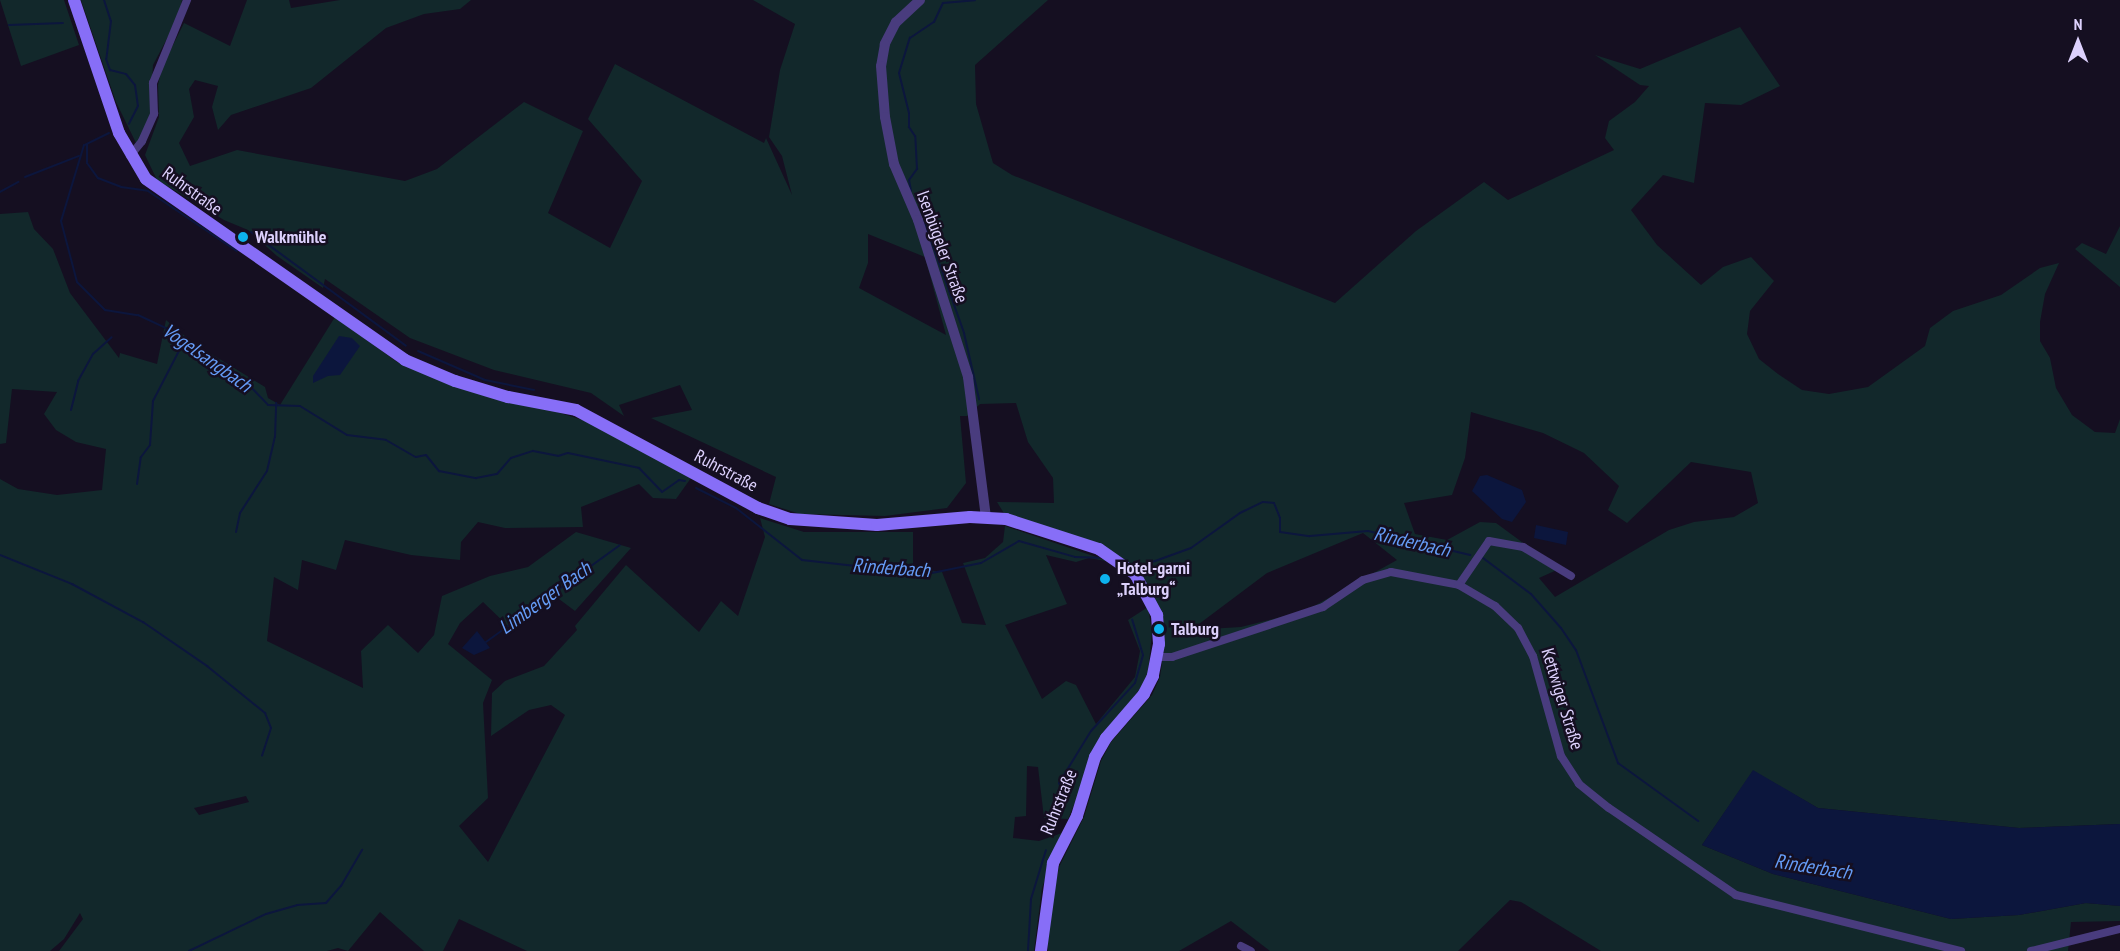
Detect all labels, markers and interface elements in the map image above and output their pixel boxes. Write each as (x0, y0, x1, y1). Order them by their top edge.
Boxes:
north arrow (2048, 12, 2108, 72)
text: N (2074, 14, 2082, 34)
street label: Ruhrstraße (158, 162, 226, 220)
street label: Isenbügeler Straße (912, 188, 972, 306)
place label: Walkmühle (255, 226, 327, 248)
marker: Walkmühle (236, 230, 250, 244)
water label: Vogelsangbach (158, 319, 256, 397)
street label: Ruhrstraße (691, 445, 761, 497)
water label: Rinderbach (1371, 522, 1453, 562)
water label: Rinderbach (851, 553, 931, 583)
water label: Limberger Bach (494, 557, 596, 639)
place label: Hotel-garni „Talburg“ (1117, 558, 1190, 600)
marker: Hotel-garni „Talburg“ (1098, 572, 1112, 586)
place label: Talburg (1171, 618, 1219, 640)
marker: Talburg (1152, 622, 1166, 636)
street label: Kettwiger Straße (1536, 646, 1588, 752)
street label: Ruhrstraße (1036, 766, 1082, 838)
water label: Rinderbach (1773, 849, 1853, 885)

